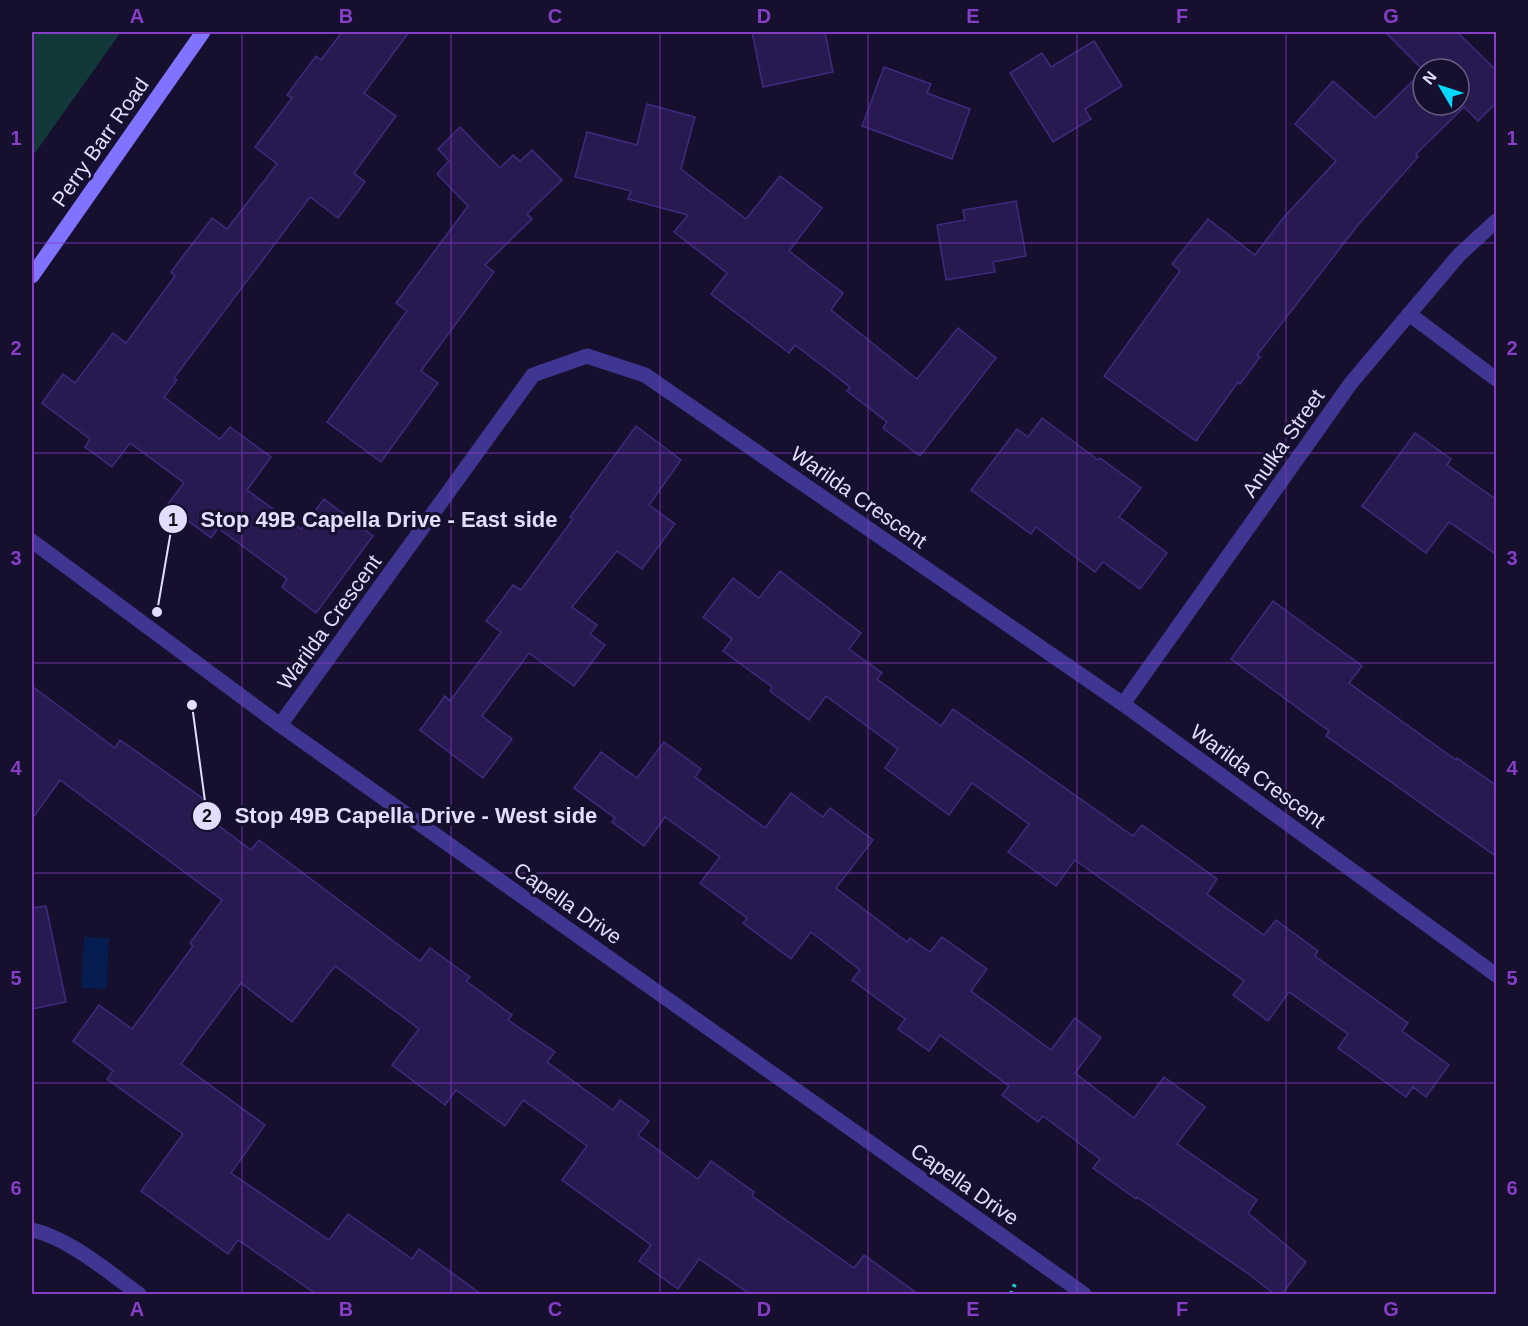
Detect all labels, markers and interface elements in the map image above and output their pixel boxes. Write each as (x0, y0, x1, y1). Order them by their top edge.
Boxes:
text: A (130, 5, 144, 27)
text: B (339, 5, 353, 27)
text: C (548, 5, 562, 27)
text: D (757, 5, 771, 27)
text: E (966, 5, 980, 27)
text: F (1176, 5, 1188, 27)
text: G (1383, 5, 1399, 27)
north arrow (1411, 57, 1471, 117)
text: N (1419, 68, 1440, 88)
street label: Perry Barr Road (47, 73, 153, 211)
text: 1 (10, 127, 22, 149)
text: 1 (1506, 127, 1518, 149)
text: 2 (10, 337, 22, 359)
text: 2 (1506, 337, 1518, 359)
street label: Anulka Street (1237, 385, 1329, 501)
street label: Warilda Crescent (787, 442, 931, 552)
callout: Stop 49B Capella Drive - East side (158, 499, 569, 539)
text: Stop 49B Capella Drive - East side (200, 507, 558, 532)
text: 1 (168, 510, 178, 530)
text: 3 (10, 547, 22, 569)
text: 3 (1506, 547, 1518, 569)
street label: Warilda Crescent (273, 550, 385, 694)
street label: Warilda Crescent (1186, 720, 1330, 832)
text: 4 (10, 757, 22, 779)
text: 4 (1506, 757, 1518, 779)
callout: Stop 49B Capella Drive - West side (192, 796, 609, 836)
text: Stop 49B Capella Drive - West side (235, 803, 597, 828)
text: 2 (202, 806, 212, 826)
street label: Capella Drive (510, 857, 626, 949)
text: 5 (10, 967, 22, 989)
text: 5 (1506, 967, 1518, 989)
street label: Capella Drive (907, 1138, 1023, 1230)
text: 6 (10, 1177, 22, 1199)
text: 6 (1506, 1177, 1518, 1199)
text: A (130, 1298, 144, 1320)
text: B (339, 1298, 353, 1320)
text: C (548, 1298, 562, 1320)
text: D (757, 1298, 771, 1320)
text: E (966, 1298, 980, 1320)
text: F (1176, 1298, 1188, 1320)
text: G (1383, 1298, 1399, 1320)

